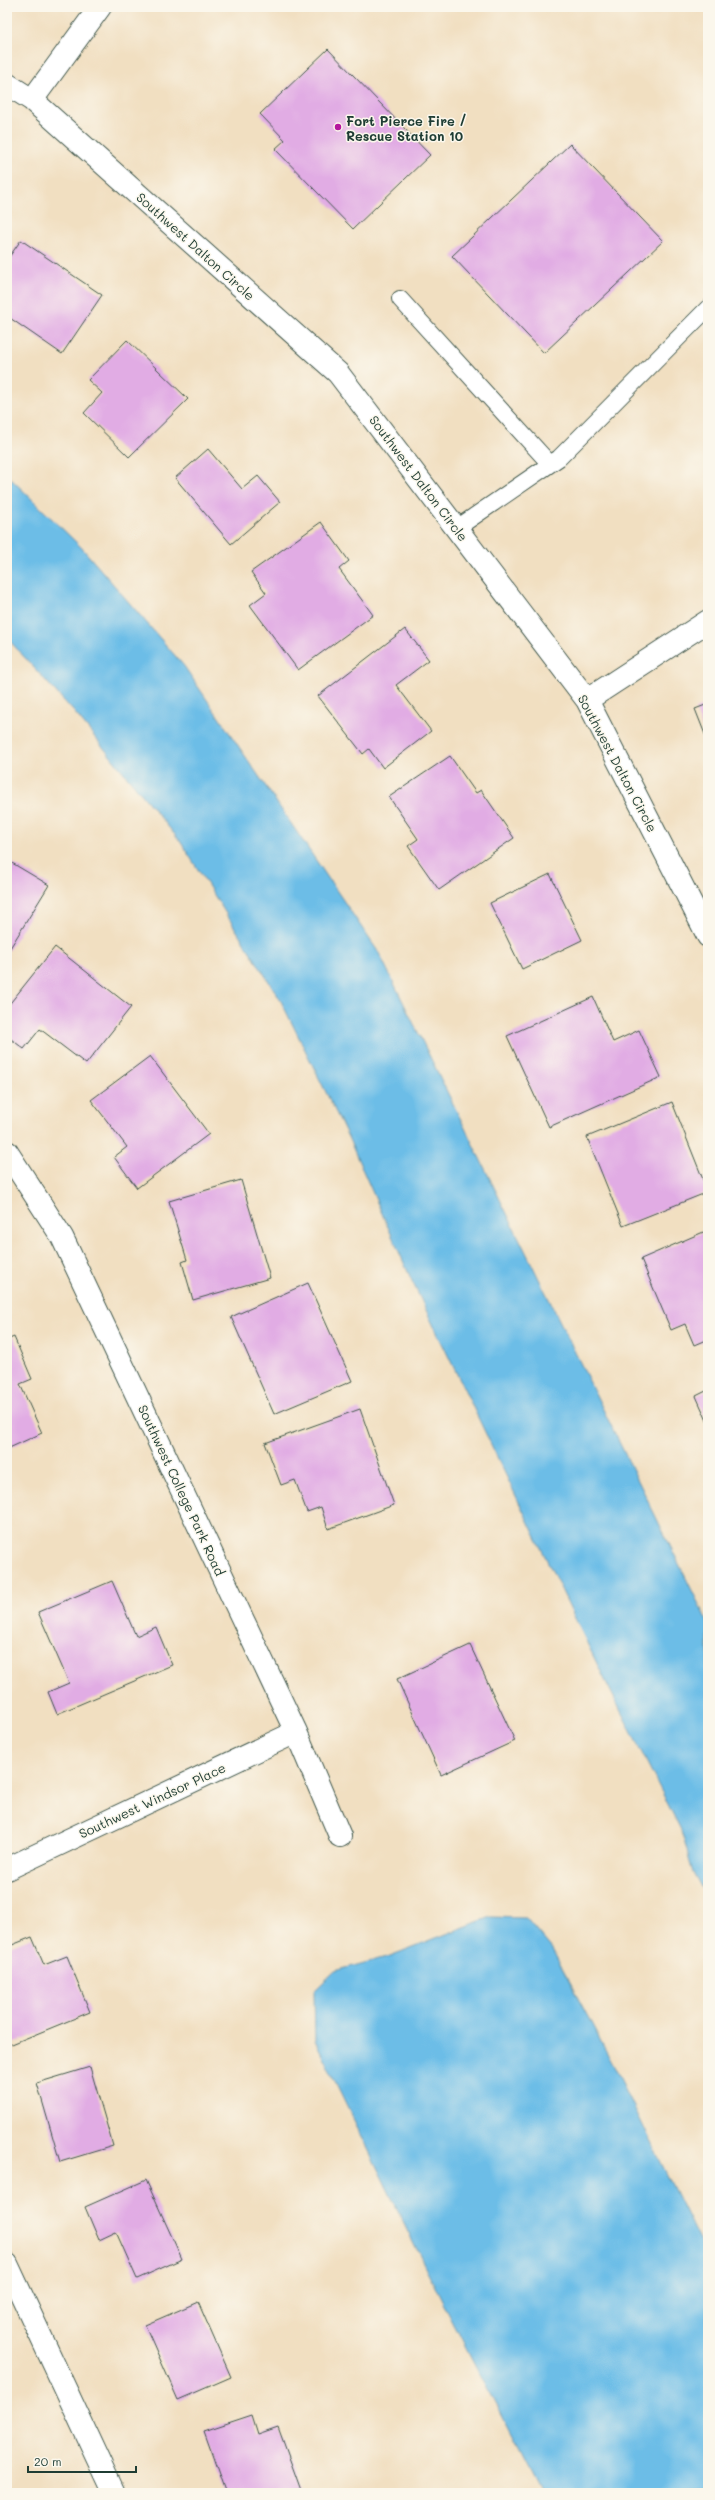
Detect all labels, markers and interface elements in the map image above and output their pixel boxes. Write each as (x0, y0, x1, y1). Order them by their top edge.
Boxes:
place label: Fort Pierce Fire / Rescue Station 10 (346, 112, 467, 144)
marker: Fort Pierce Fire / Rescue Station 10 (333, 122, 343, 132)
street label: Southwest Dalton Circle (133, 188, 259, 304)
street label: Southwest Dalton Circle (366, 412, 472, 544)
street label: Southwest Dalton Circle (574, 691, 662, 835)
street label: Southwest College Park Road (135, 1402, 229, 1578)
street label: Southwest Windsor Place (76, 1758, 228, 1842)
scale bar (28, 2448, 136, 2474)
text: 20 m (34, 2453, 62, 2469)

